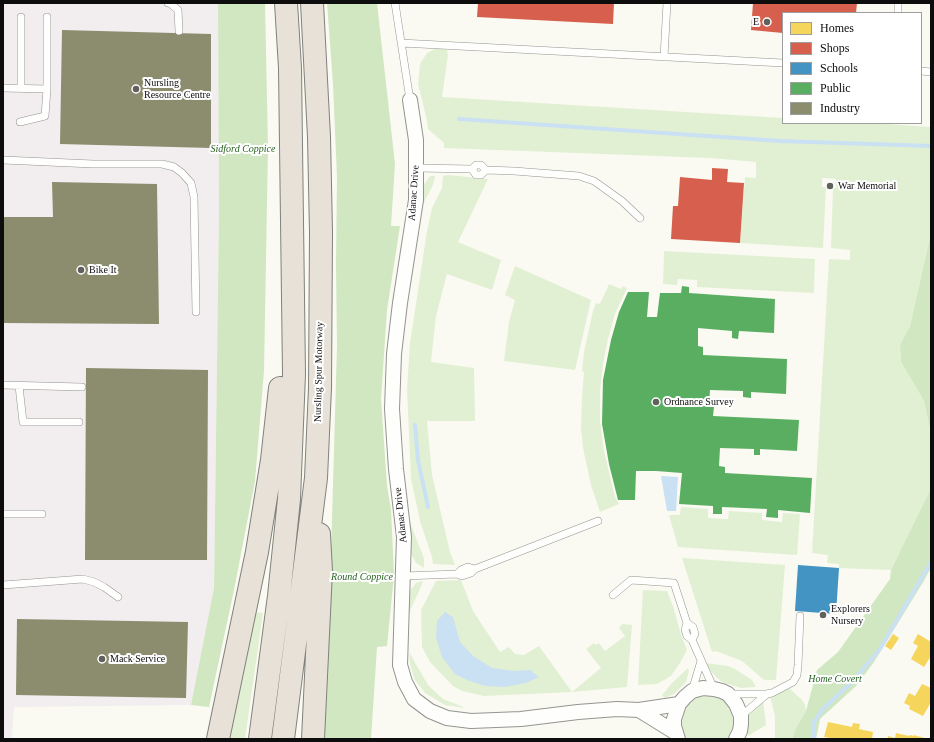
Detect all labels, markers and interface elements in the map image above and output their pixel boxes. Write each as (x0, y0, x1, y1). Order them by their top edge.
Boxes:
legend (782, 12, 922, 124)
place label: E (753, 16, 759, 28)
marker: E (762, 17, 772, 27)
text: Homes (820, 21, 854, 35)
text: Shops (820, 41, 849, 55)
text: Schools (820, 61, 858, 75)
place label: Nursling Resource Centre (144, 77, 210, 100)
text: Public (820, 81, 851, 95)
marker: Nursling Resource Centre (131, 84, 141, 94)
text: Industry (820, 101, 860, 115)
park label: Sidford Coppice (211, 143, 275, 155)
street label: Adanac Drive (406, 165, 422, 221)
place label: War Memorial (838, 180, 896, 192)
marker: War Memorial (825, 181, 835, 191)
place label: Bike It (89, 264, 116, 276)
marker: Bike It (76, 265, 86, 275)
street label: Nursling Spur Motorway (312, 322, 326, 422)
place label: Ordnance Survey (664, 396, 734, 408)
marker: Ordnance Survey (651, 397, 661, 407)
street label: Adanac Drive (392, 487, 410, 543)
park label: Round Coppice (331, 571, 393, 583)
place label: Explorers Nursery (831, 603, 870, 626)
marker: Explorers Nursery (818, 610, 828, 620)
place label: Mack Service (110, 653, 165, 665)
marker: Mack Service (97, 654, 107, 664)
park label: Home Covert (808, 673, 862, 685)

